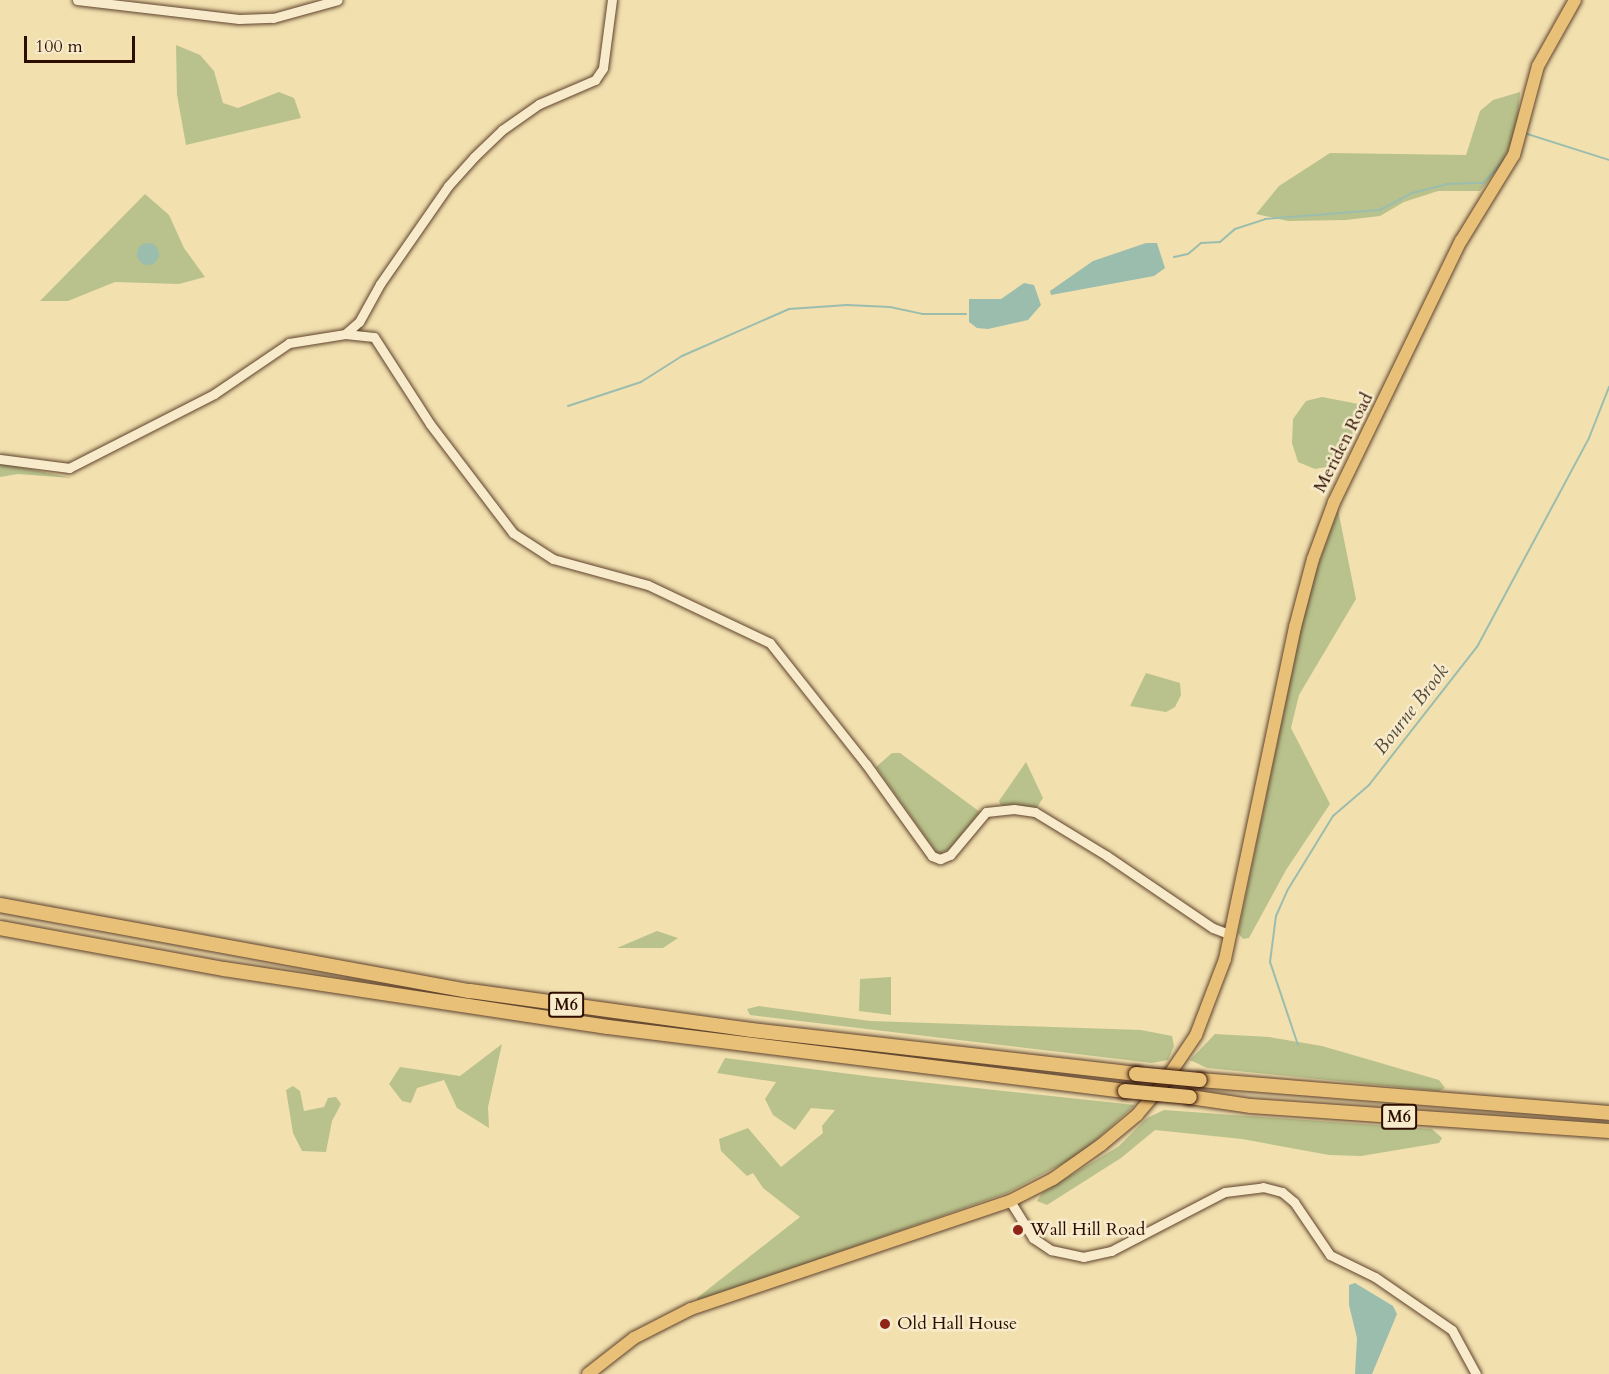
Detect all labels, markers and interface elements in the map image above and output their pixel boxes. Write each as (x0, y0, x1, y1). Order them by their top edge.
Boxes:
scale bar (27, 24, 138, 62)
text: 100 m (35, 34, 83, 59)
street label: Meriden Road (1310, 389, 1378, 497)
water label: Bourne Brook (1368, 659, 1454, 759)
road number: M6 (548, 992, 584, 1018)
road number: M6 (1381, 1104, 1417, 1130)
place label: Wall Hill Road (1030, 1219, 1145, 1241)
marker: Wall Hill Road (1011, 1223, 1025, 1237)
place label: Old Hall House (897, 1313, 1017, 1335)
marker: Old Hall House (878, 1317, 892, 1331)

